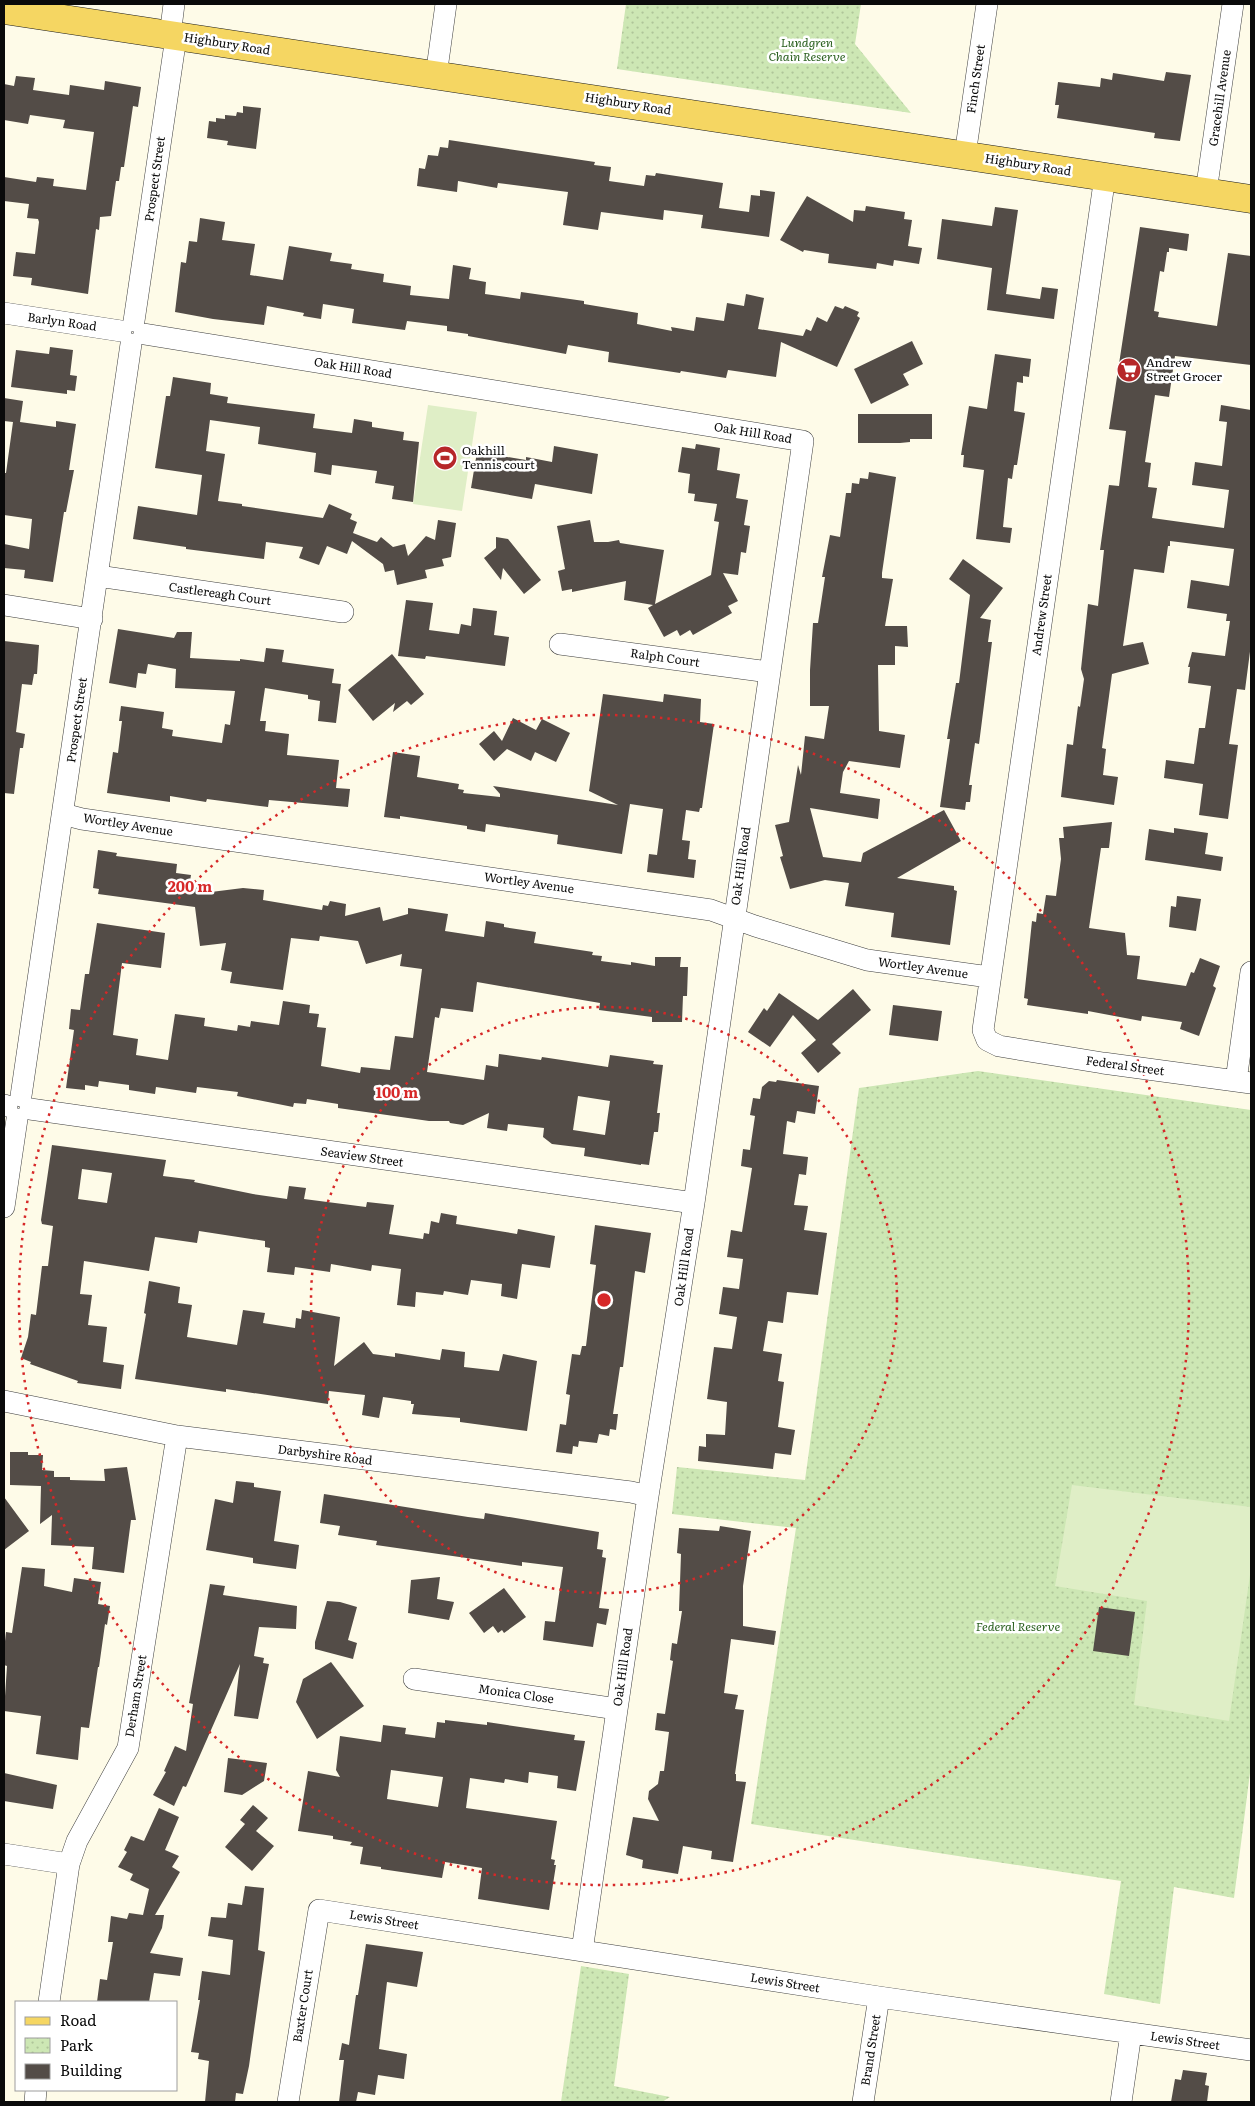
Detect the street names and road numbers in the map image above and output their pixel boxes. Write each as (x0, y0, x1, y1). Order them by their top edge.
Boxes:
street label: Highbury Road (183, 27, 272, 59)
street label: Finch Street (961, 43, 989, 115)
street label: Gracehill Avenue (1203, 48, 1235, 147)
street label: Highbury Road (584, 87, 673, 119)
street label: Prospect Street (139, 135, 169, 223)
street label: Highbury Road (984, 148, 1073, 180)
street label: Barlyn Road (26, 307, 99, 335)
street label: Oak Hill Road (313, 352, 394, 382)
street label: Oak Hill Road (713, 417, 794, 447)
street label: Andrew Street (1026, 573, 1056, 657)
street label: Castlereagh Court (168, 577, 273, 609)
street label: Ralph Court (629, 643, 701, 671)
street label: Prospect Street (61, 676, 91, 764)
street label: Wortley Avenue (82, 808, 174, 840)
street label: Oak Hill Road (726, 825, 755, 906)
street label: Wortley Avenue (483, 867, 575, 897)
street label: Wortley Avenue (877, 952, 969, 982)
street label: Federal Street (1085, 1051, 1166, 1079)
street label: Seaview Street (319, 1141, 405, 1171)
street label: Oak Hill Road (669, 1226, 698, 1307)
street label: Darbyshire Road (277, 1439, 374, 1469)
street label: Oak Hill Road (608, 1626, 637, 1707)
street label: Derham Street (120, 1653, 150, 1738)
street label: Monica Close (477, 1679, 555, 1707)
street label: Lewis Street (348, 1905, 420, 1933)
street label: Baxter Court (287, 1968, 317, 2044)
street label: Lewis Street (749, 1968, 821, 1996)
street label: Brand Street (855, 2013, 885, 2087)
street label: Lewis Street (1149, 2026, 1221, 2054)

